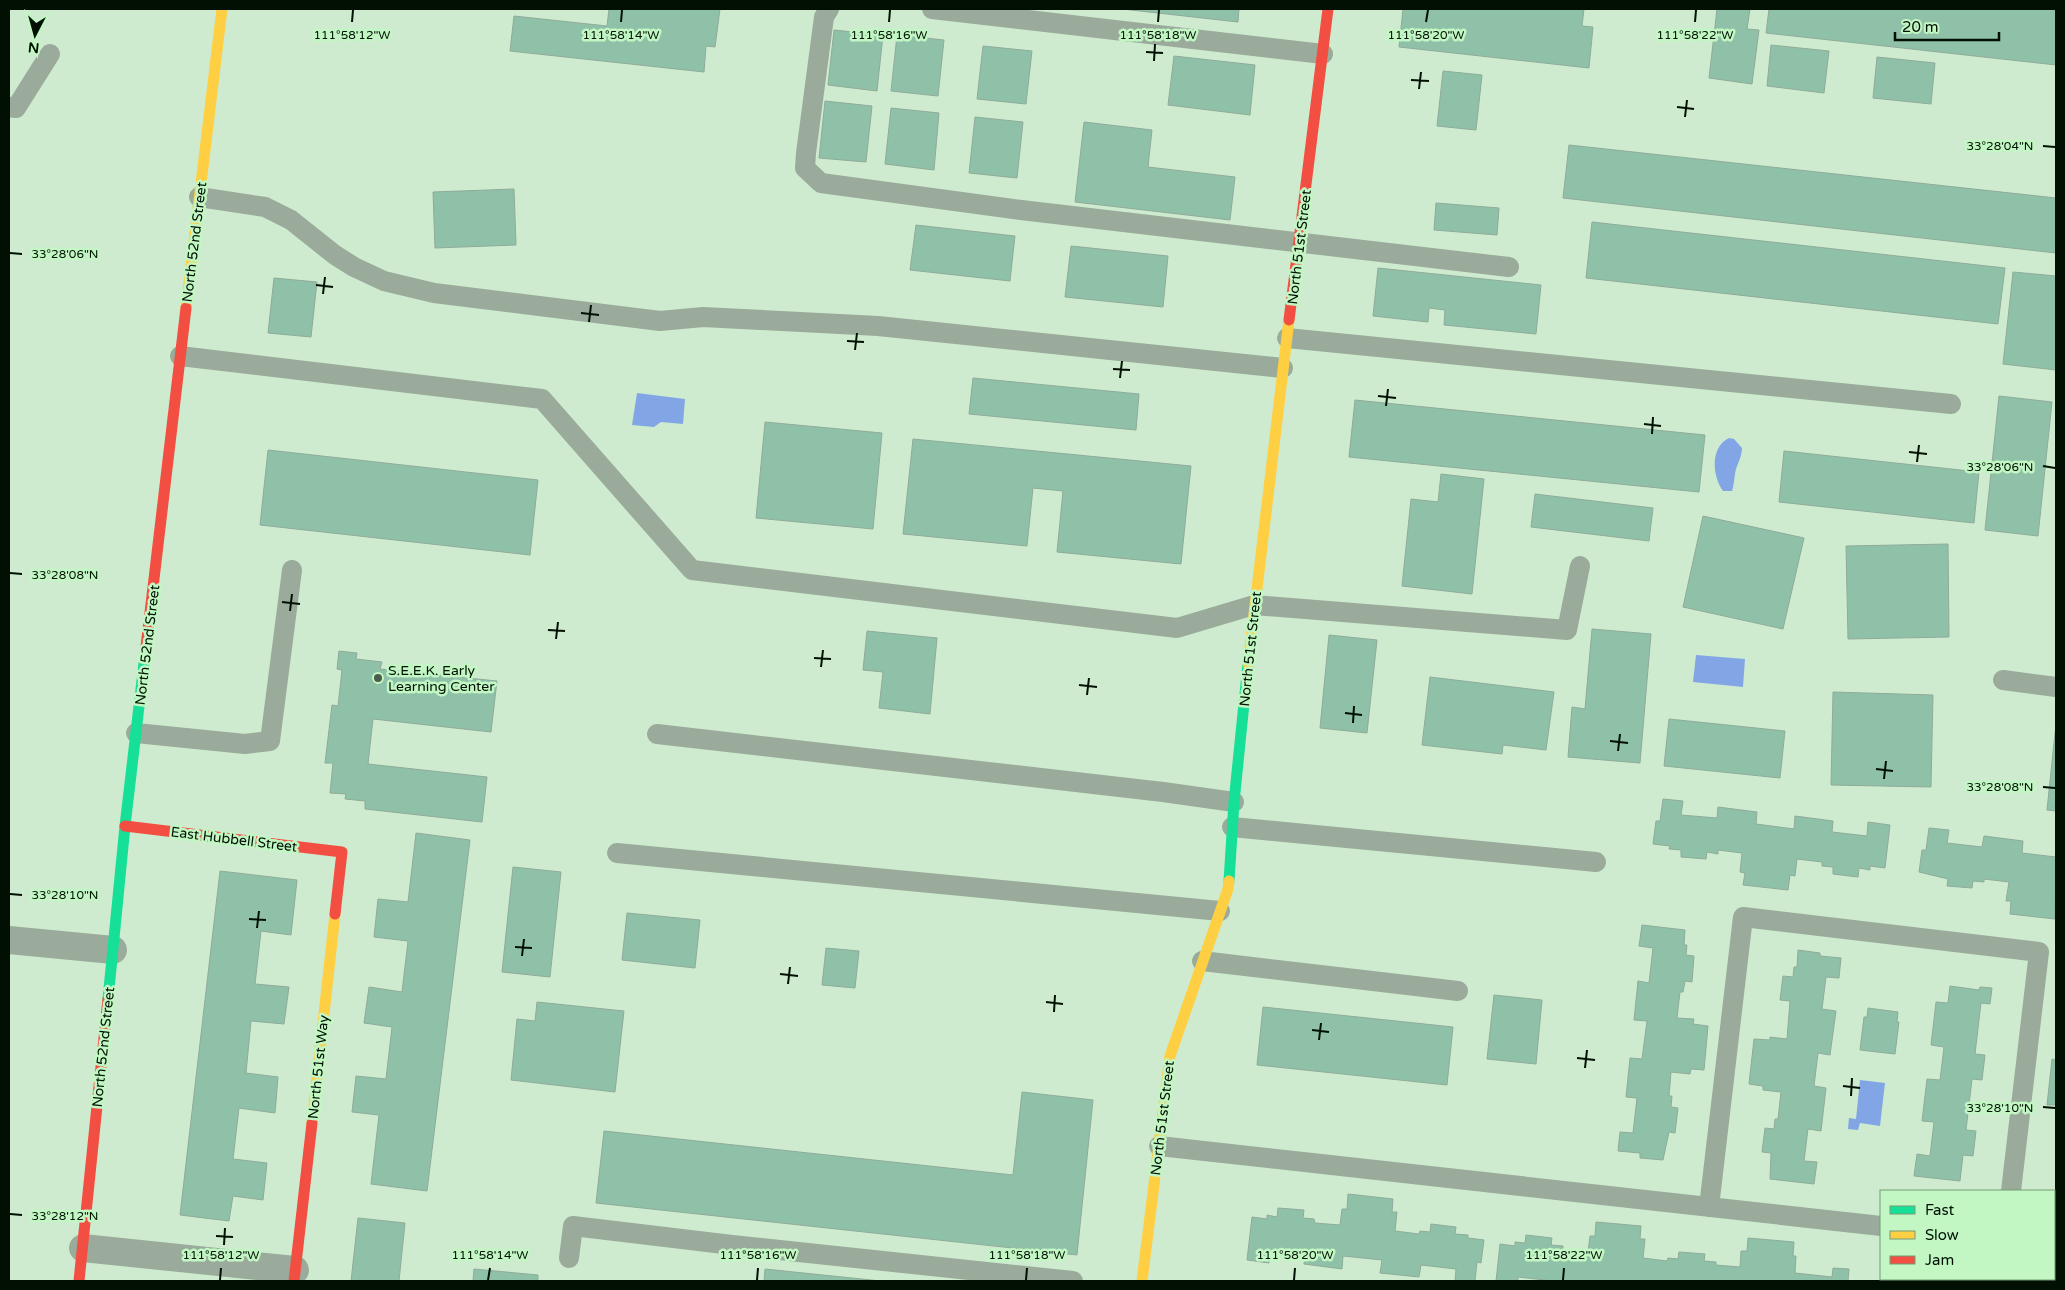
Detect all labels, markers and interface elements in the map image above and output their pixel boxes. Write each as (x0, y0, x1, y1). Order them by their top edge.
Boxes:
north arrow (10, 10, 60, 60)
scale bar (1895, 10, 1999, 42)
text: 20 m (1902, 18, 1939, 36)
text: 111°58'12"W (313, 28, 391, 42)
text: 111°58'14"W (582, 28, 660, 42)
text: 111°58'16"W (850, 28, 928, 42)
text: 111°58'18"W (1119, 28, 1197, 42)
text: 111°58'20"W (1387, 28, 1465, 42)
text: 111°58'22"W (1656, 28, 1734, 42)
text: N (27, 38, 40, 56)
text: 33°28'04"N (1967, 139, 2034, 153)
street label: North 52nd Street (179, 180, 210, 303)
street label: North 51st Street (1284, 188, 1315, 306)
text: 33°28'06"N (32, 247, 99, 261)
text: 33°28'06"N (1967, 460, 2034, 474)
text: 33°28'08"N (32, 568, 99, 582)
street label: North 52nd Street (132, 583, 163, 706)
street label: North 51st Street (1236, 590, 1265, 707)
place label: S.E.E.K. Early Learning Center (388, 662, 495, 695)
marker: S.E.E.K. Early Learning Center (372, 672, 384, 684)
text: 33°28'08"N (1967, 780, 2034, 794)
street label: East Hubbell Street (170, 823, 299, 856)
text: 33°28'10"N (32, 888, 99, 902)
street label: North 52nd Street (89, 985, 118, 1108)
street label: North 51st Way (305, 1014, 332, 1120)
street label: North 51st Street (1147, 1059, 1178, 1177)
text: 33°28'10"N (1967, 1101, 2034, 1115)
legend (1880, 1190, 2055, 1280)
text: Fast (1925, 1201, 1955, 1219)
text: 33°28'12"N (32, 1209, 99, 1223)
text: Slow (1925, 1226, 1959, 1244)
text: 111°58'12"W (182, 1248, 260, 1262)
text: 111°58'14"W (451, 1248, 529, 1262)
text: 111°58'16"W (719, 1248, 797, 1262)
text: 111°58'18"W (988, 1248, 1066, 1262)
text: 111°58'20"W (1256, 1248, 1334, 1262)
text: 111°58'22"W (1525, 1248, 1603, 1262)
text: Jam (1925, 1251, 1954, 1269)

